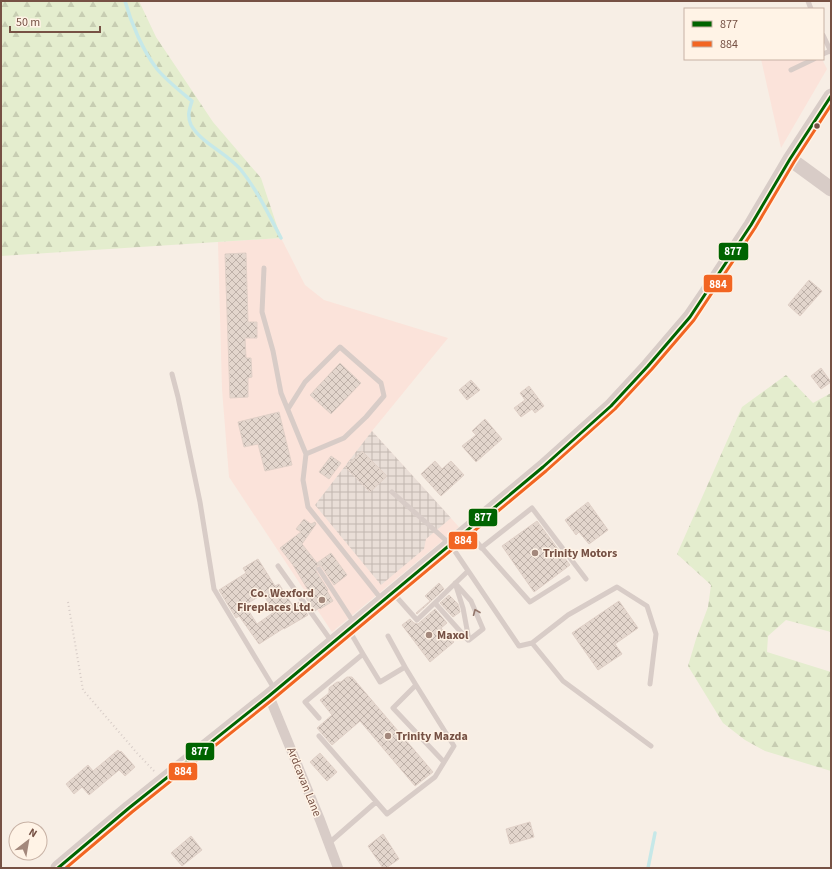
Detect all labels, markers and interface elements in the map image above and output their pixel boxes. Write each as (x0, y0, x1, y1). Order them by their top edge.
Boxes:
scale bar (10, 8, 100, 34)
legend (684, 8, 824, 60)
text: 50 m (16, 14, 40, 31)
text: 877 (720, 16, 738, 33)
text: 884 (720, 36, 738, 53)
unlabelled marker (812, 121, 822, 131)
line badge: 877 (718, 242, 749, 261)
text: 877 (724, 244, 742, 259)
line badge: 884 (703, 274, 733, 293)
text: 884 (709, 277, 727, 292)
line badge: 877 (468, 508, 498, 527)
text: 877 (474, 510, 492, 525)
line badge: 884 (448, 531, 478, 550)
text: 884 (454, 533, 472, 548)
place label: Trinity Motors (543, 545, 617, 562)
marker: Trinity Motors (530, 548, 540, 558)
place label: Co. Wexford Fireplaces Ltd. (237, 585, 314, 616)
marker: Co. Wexford Fireplaces Ltd. (317, 595, 327, 605)
one-way arrow (472, 609, 480, 616)
place label: Maxol (437, 627, 469, 644)
marker: Maxol (424, 630, 434, 640)
place label: Trinity Mazda (396, 728, 468, 745)
marker: Trinity Mazda (383, 731, 393, 741)
line badge: 877 (185, 742, 215, 761)
text: 877 (191, 744, 209, 759)
street label: Ardcavan Lane (282, 745, 326, 819)
line badge: 884 (168, 762, 198, 781)
text: 884 (174, 764, 192, 779)
north arrow (8, 821, 48, 861)
text: N (26, 825, 40, 841)

